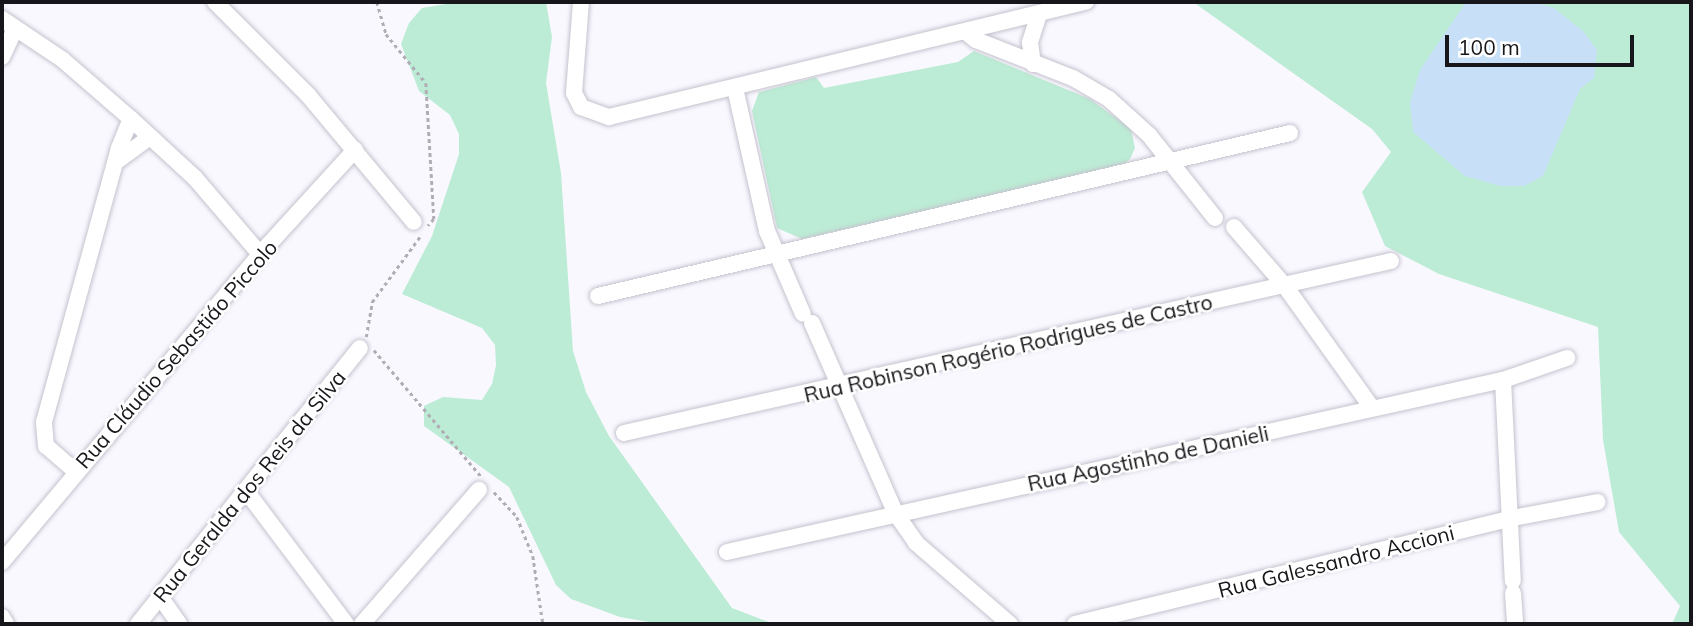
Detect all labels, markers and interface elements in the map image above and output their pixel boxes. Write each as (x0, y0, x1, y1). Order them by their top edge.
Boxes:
scale bar (1448, 21, 1637, 65)
text: 100 m (1458, 34, 1520, 60)
street label: Rua Cláudio Sebastiáo Piccolo (70, 235, 282, 473)
street label: Rua Robinson Rogério Rodrigues de Castro (801, 289, 1215, 407)
street label: Rua Geralda dos Reis da Silva (147, 365, 351, 607)
street label: Rua Agostinho de Danieli (1025, 420, 1271, 496)
street label: Rua Galessandro Accioni (1215, 519, 1457, 603)

